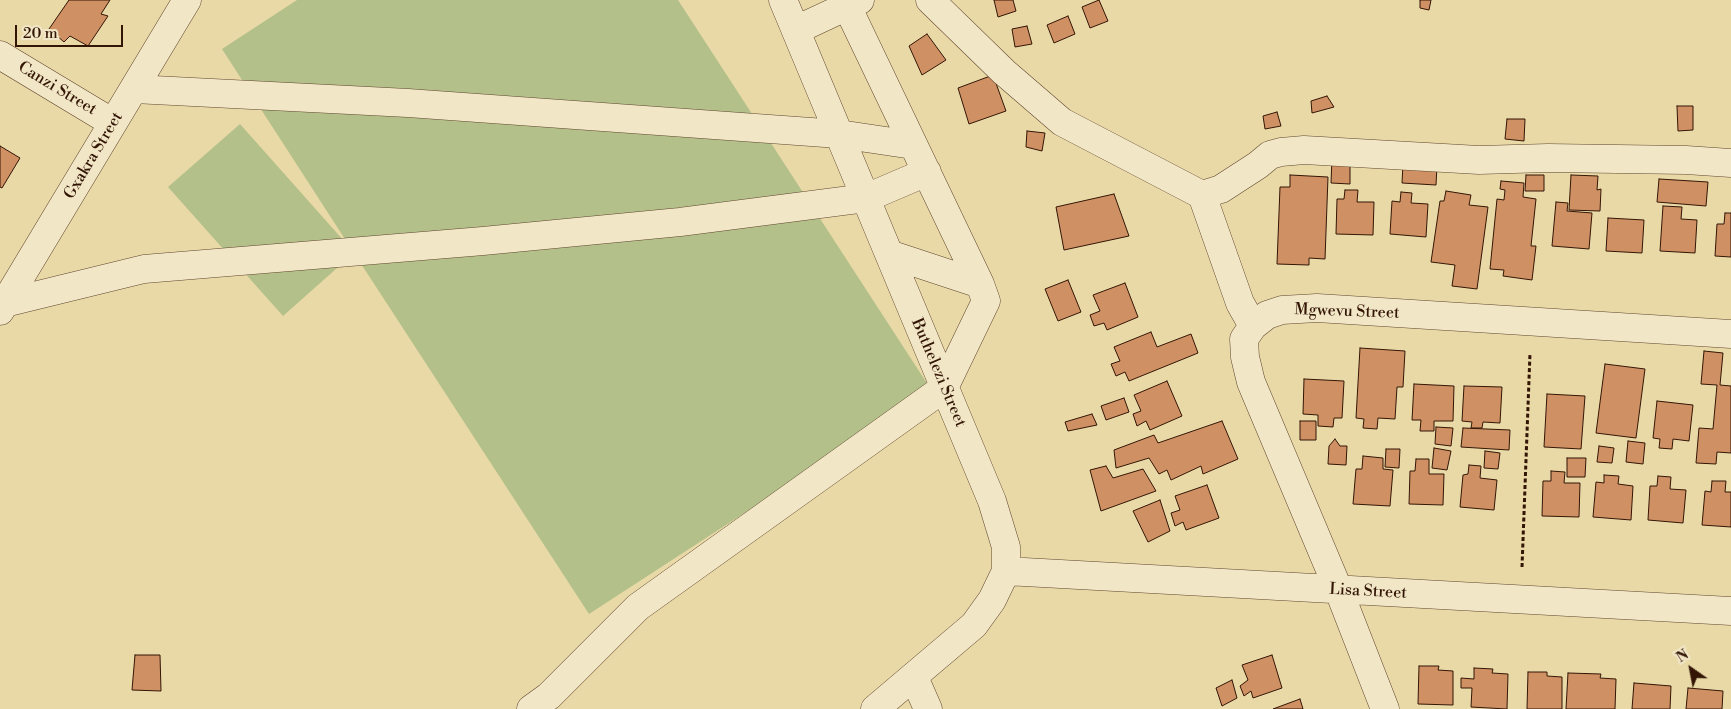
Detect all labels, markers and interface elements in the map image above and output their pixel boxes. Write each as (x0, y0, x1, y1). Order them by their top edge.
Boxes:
scale bar (18, 15, 125, 47)
text: 20 m (23, 24, 58, 43)
street label: Canzi Street (14, 58, 100, 120)
street label: Gxakra Street (60, 109, 128, 203)
street label: Mgwevu Street (1294, 301, 1400, 323)
street label: Buthelezi Street (906, 316, 970, 430)
street label: Lisa Street (1329, 580, 1407, 604)
north arrow (1666, 644, 1716, 694)
text: N (1673, 646, 1692, 667)

